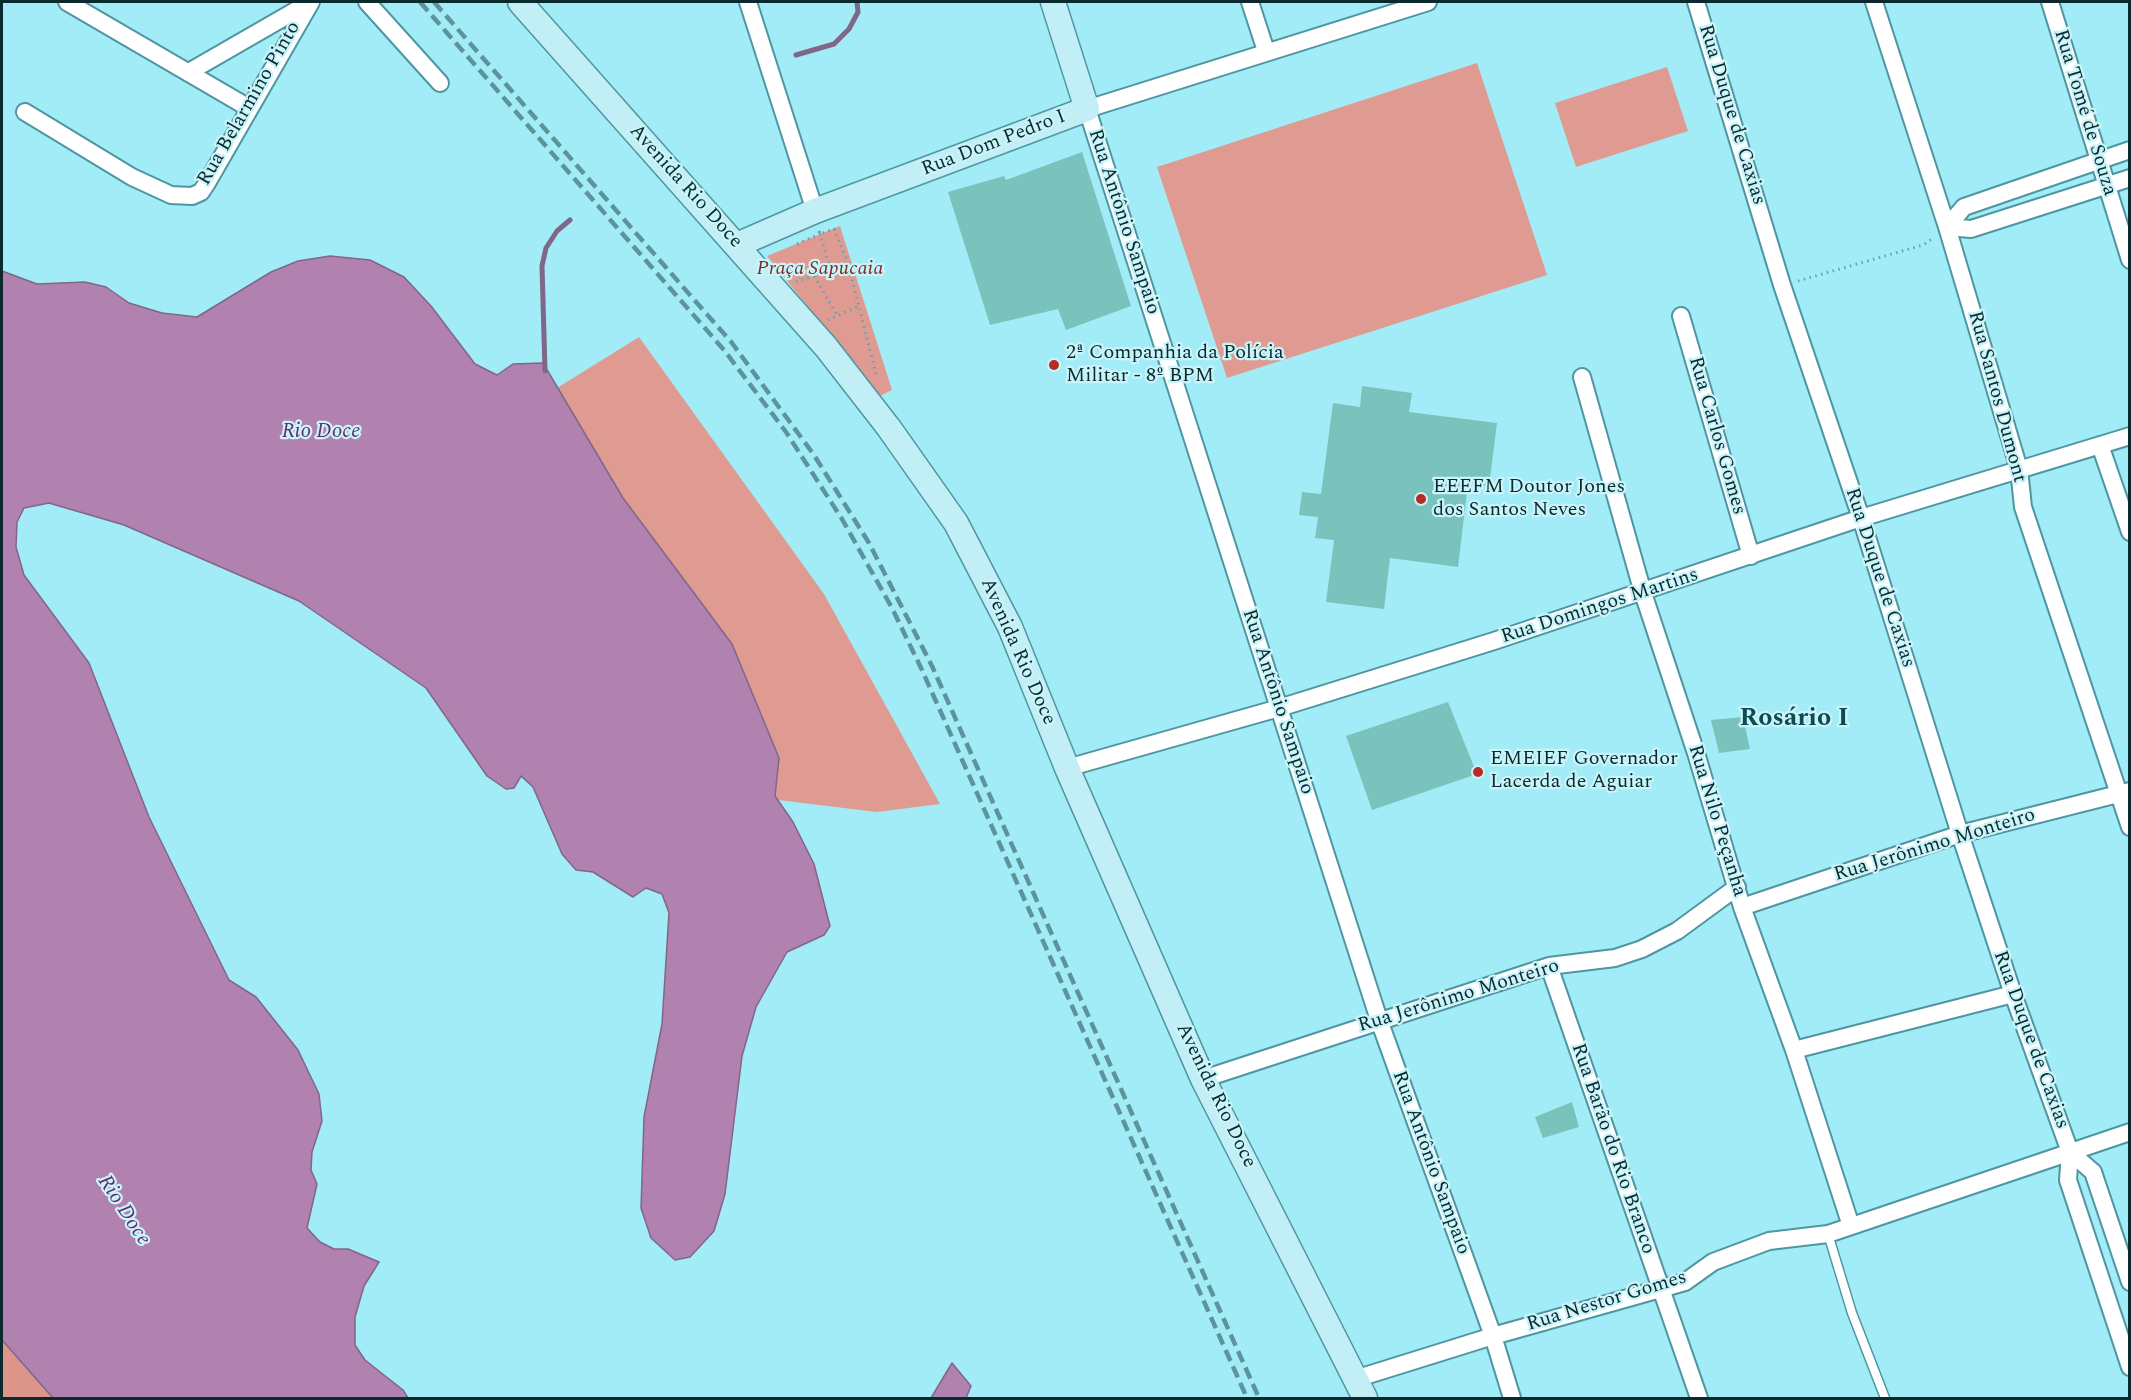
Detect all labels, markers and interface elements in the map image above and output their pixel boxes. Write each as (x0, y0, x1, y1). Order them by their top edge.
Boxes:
street label: Rua Belarmino Pinto (193, 18, 307, 190)
street label: Rua Duque de Caxias (1692, 22, 1770, 208)
street label: Rua Tomé de Souza (2047, 27, 2121, 199)
street label: Rua Dom Pedro I (919, 105, 1069, 183)
street label: Avenida Rio Doce (623, 120, 747, 254)
street label: Rua Antônio Sampaio (1082, 126, 1164, 318)
park label: Praça Sapucaia (757, 258, 883, 282)
street label: Rua Santos Dumont (1962, 309, 2030, 485)
place label: 2ª Companhia da Polícia Militar - 8º BPM (1066, 342, 1284, 389)
street label: Rua Carlos Gomes (1682, 354, 1750, 518)
marker: 2ª Companhia da Polícia Militar - 8º BPM (1047, 358, 1061, 372)
water label: Rio Doce (282, 420, 360, 446)
place label: EEEFM Doutor Jones dos Santos Neves (1433, 476, 1625, 523)
street label: Rua Duque de Caxias (1839, 485, 1919, 671)
marker: EEEFM Doutor Jones dos Santos Neves (1414, 492, 1428, 506)
street label: Rua Domingos Martins (1498, 564, 1702, 650)
street label: Avenida Rio Doce (974, 575, 1060, 729)
street label: Rua Antônio Sampaio (1236, 606, 1318, 798)
district label: Rosário I (1740, 704, 1848, 736)
street label: Rua Nilo Peçanha (1682, 742, 1750, 900)
place label: EMEIEF Governador Lacerda de Aguiar (1490, 748, 1678, 795)
marker: EMEIEF Governador Lacerda de Aguiar (1471, 765, 1485, 779)
street label: Rua Jerônimo Monteiro (1831, 804, 2039, 888)
street label: Rua Duque de Caxias (1987, 948, 2073, 1132)
street label: Rua Jerônimo Monteiro (1355, 955, 1563, 1039)
street label: Avenida Rio Doce (1170, 1020, 1260, 1172)
street label: Rua Barão do Rio Branco (1565, 1041, 1659, 1257)
street label: Rua Antônio Sampaio (1386, 1068, 1474, 1258)
water label: Rio Doce (91, 1171, 155, 1251)
street label: Rua Nestor Gomes (1524, 1266, 1690, 1338)

